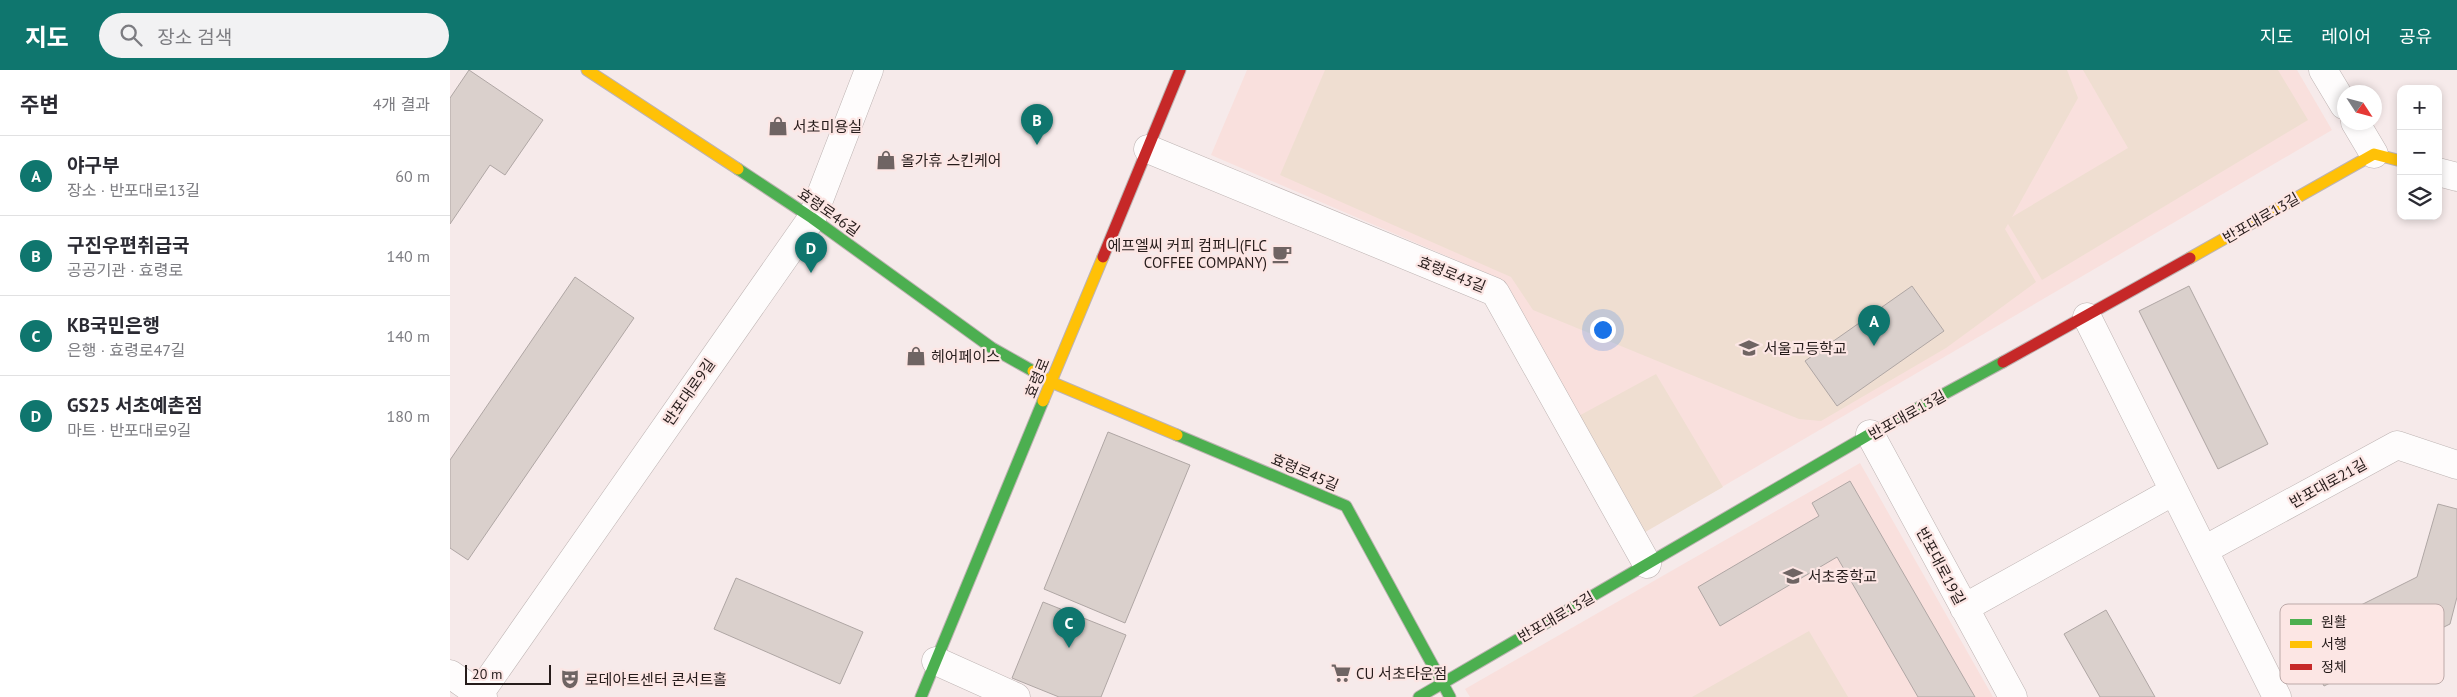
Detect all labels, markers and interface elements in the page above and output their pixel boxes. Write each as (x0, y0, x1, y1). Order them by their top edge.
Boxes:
search box (99, 13, 449, 58)
icon: search (117, 21, 145, 49)
text: 지도 (25, 22, 69, 53)
text: 장소 검색 (157, 25, 232, 49)
text: 지도 (2260, 25, 2293, 48)
text: 레이어 (2321, 25, 2371, 48)
text: 공유 (2399, 25, 2432, 48)
north arrow (2337, 85, 2382, 130)
map controls (2397, 85, 2442, 220)
button: + (2397, 85, 2442, 130)
text: 주변 (20, 91, 59, 118)
text: 4개 결과 (373, 94, 430, 114)
pin: B (1021, 104, 1053, 145)
shop icon: 서초미용실 (767, 115, 789, 137)
place label: 서초미용실 (793, 117, 862, 136)
button: − (2397, 130, 2442, 175)
shop icon: 올가휴 스킨케어 (875, 149, 897, 171)
place label: 올가휴 스킨케어 (901, 151, 1002, 170)
text: 야구부 (67, 153, 119, 177)
text: A (31, 166, 41, 186)
text: 60 m (395, 166, 430, 186)
button: layers (2397, 175, 2442, 220)
text: 장소 · 반포대로13길 (67, 180, 200, 200)
street label: 효령로46길 (794, 184, 864, 240)
street label: 반포대로13길 (2219, 188, 2303, 248)
pin: D (795, 232, 827, 273)
text: 구진우편취급국 (67, 233, 189, 257)
place label: 에프엘씨 커피 컴퍼니(FLC COFFEE COMPANY) (1108, 236, 1267, 272)
cafe icon: 에프엘씨 커피 컴퍼니(FLC COFFEE COMPANY) (1271, 243, 1293, 265)
text: B (31, 246, 41, 266)
text: 140 m (387, 246, 430, 266)
street label: 효령로43길 (1415, 252, 1489, 296)
text: 공공기관 · 효령로 (67, 260, 183, 280)
pin: A (1858, 305, 1890, 346)
text: KB국민은행 (67, 313, 160, 337)
your location (1590, 317, 1616, 343)
text: C (32, 326, 40, 346)
text: 140 m (387, 326, 430, 346)
school or university icon: 서울고등학교 (1738, 337, 1760, 359)
place label: 서울고등학교 (1764, 339, 1847, 358)
text: 은행 · 효령로47길 (67, 340, 186, 360)
shop icon: 헤어페이스 (905, 345, 927, 367)
place label: 헤어페이스 (931, 347, 1000, 366)
street label: 반포대로9길 (659, 355, 719, 429)
street label: 효령로 (1020, 355, 1054, 401)
street label: 반포대로13길 (1865, 386, 1949, 444)
text: GS25 서초예촌점 (67, 393, 202, 417)
text: D (31, 406, 41, 426)
text: 180 m (387, 406, 430, 426)
text: 마트 · 반포대로9길 (67, 420, 192, 440)
street label: 효령로45길 (1268, 449, 1342, 495)
street label: 반포대로21길 (2286, 454, 2370, 512)
street label: 반포대로19길 (1913, 524, 1969, 608)
school or university icon: 서초중학교 (1782, 565, 1804, 587)
place label: 서초중학교 (1808, 567, 1877, 586)
street label: 반포대로13길 (1514, 587, 1598, 647)
legend (2280, 604, 2444, 684)
pin: C (1053, 607, 1085, 648)
text: 원활 (2321, 613, 2347, 631)
text: 서행 (2321, 635, 2347, 653)
text: 정체 (2321, 658, 2347, 676)
scale bar (465, 662, 551, 685)
supermarket icon: CU 서초타운점 (1330, 662, 1352, 684)
place label: CU 서초타운점 (1356, 664, 1447, 683)
text: 20 m (472, 665, 502, 683)
theatre icon: 로데아트센터 콘서트홀 (559, 668, 581, 690)
place label: 로데아트센터 콘서트홀 (585, 670, 727, 689)

